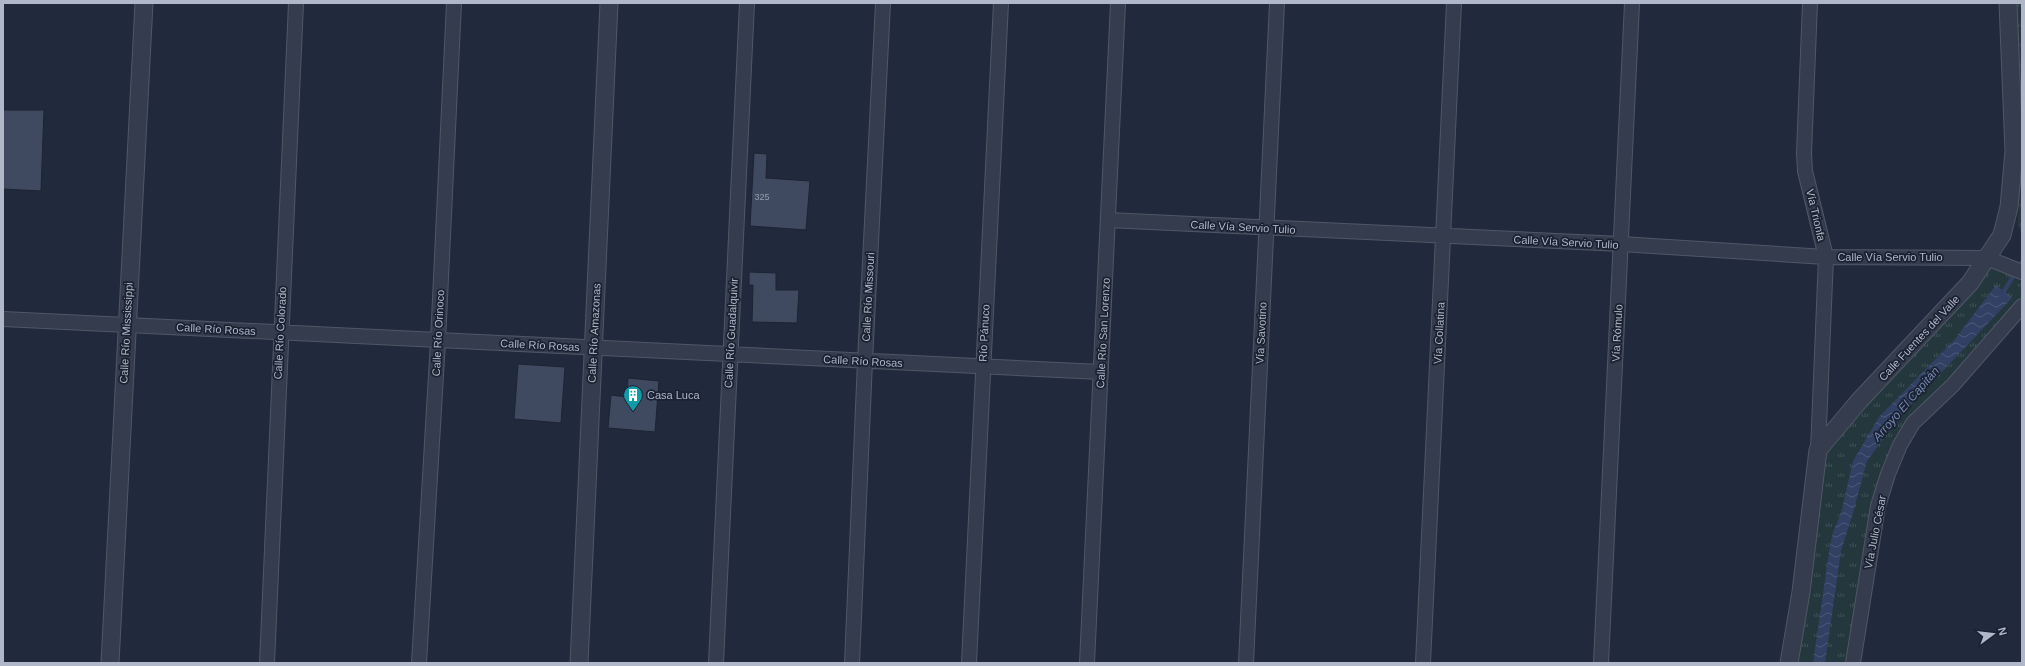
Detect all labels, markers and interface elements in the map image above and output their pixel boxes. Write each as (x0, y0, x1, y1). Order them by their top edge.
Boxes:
street label: Vía Trionfa (1804, 188, 1828, 243)
house number: 325 (754, 192, 770, 202)
street label: Calle Vía Servio Tulio (1190, 218, 1296, 236)
street label: Calle Vía Servio Tulio (1513, 233, 1619, 251)
street label: Calle Vía Servio Tulio (1837, 251, 1943, 263)
street label: Calle Río Missouri (860, 252, 876, 342)
street label: Calle Río Guadalquivir (722, 277, 740, 388)
street label: Calle Río San Lorenzo (1094, 277, 1112, 389)
street label: Calle Río Mississippi (117, 282, 135, 384)
street label: Calle Río Amazonas (585, 282, 603, 383)
street label: Calle Río Colorado (272, 286, 288, 380)
street label: Calle Río Orinoco (430, 289, 446, 377)
street label: Calle Fuentes del Valle (1876, 293, 1962, 383)
street label: Vía Collatina (1431, 301, 1447, 364)
street label: Vía Savotino (1253, 302, 1269, 364)
street label: Río Pánuco (977, 304, 991, 362)
street label: Vía Rómulo (1610, 304, 1624, 362)
street label: Calle Río Rosas (176, 321, 256, 337)
street label: Calle Río Rosas (500, 337, 580, 353)
street label: Calle Río Rosas (823, 353, 903, 369)
water label: Arroyo El Capitán (1869, 364, 1942, 445)
building icon: Casa Luca (622, 384, 644, 412)
place label: Casa Luca (647, 389, 700, 401)
street label: Vía Julio César (1862, 494, 1888, 570)
north arrow (1973, 614, 2013, 654)
text: N (1996, 626, 2009, 637)

